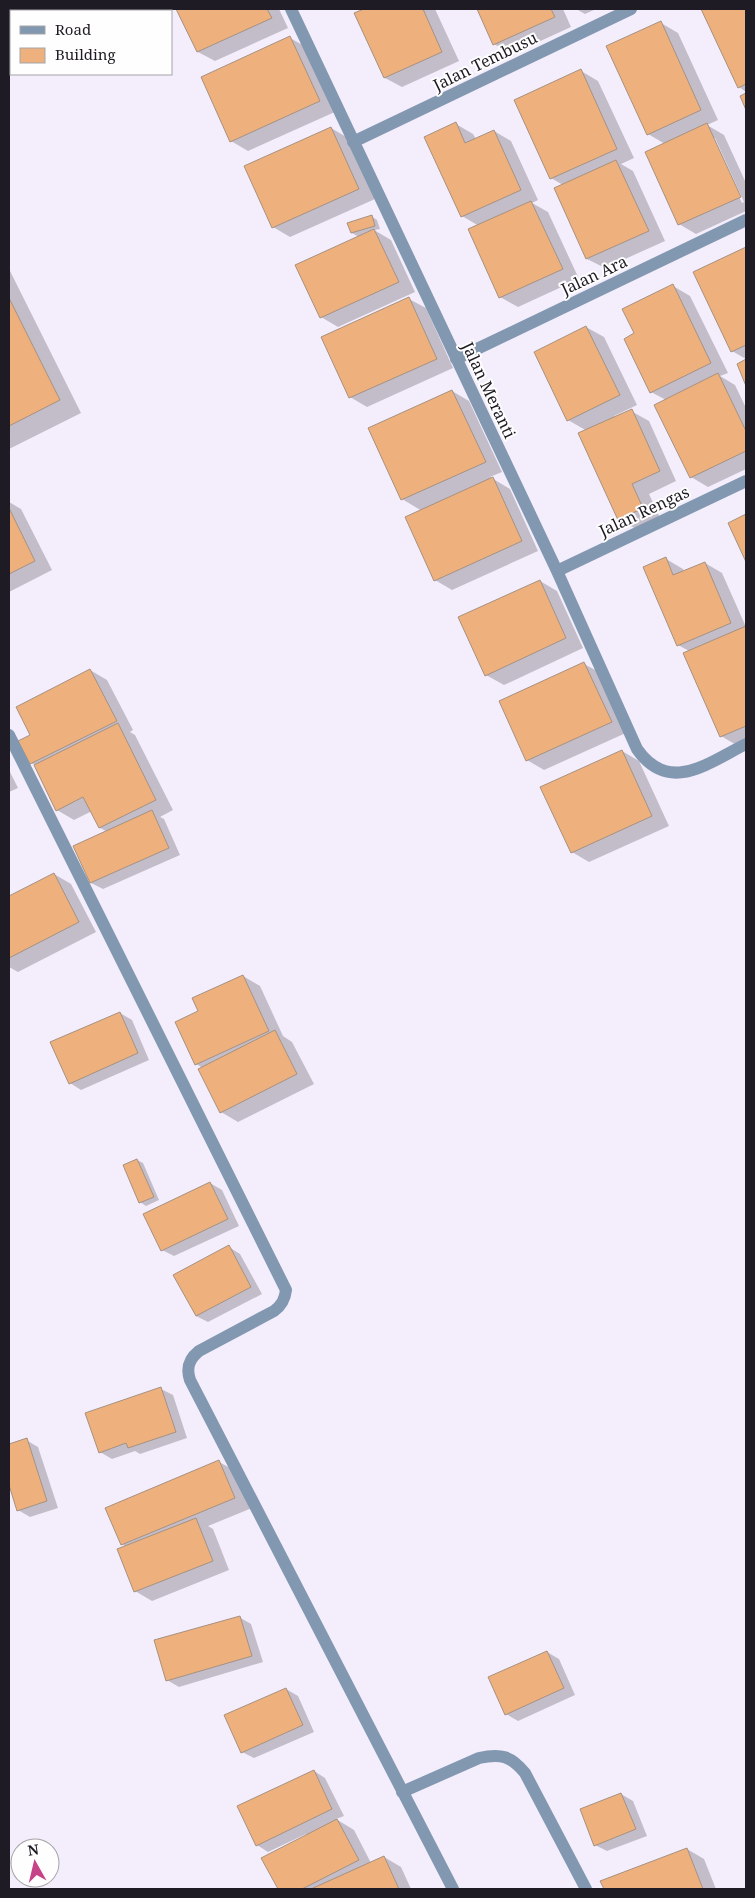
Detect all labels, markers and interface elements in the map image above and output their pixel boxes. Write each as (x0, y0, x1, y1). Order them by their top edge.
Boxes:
legend (10, 10, 172, 75)
text: Road (55, 19, 91, 39)
street label: Jalan Tembusu (428, 26, 541, 96)
text: Building (55, 44, 116, 64)
street label: Jalan Ara (556, 250, 631, 300)
street label: Jalan Meranti (457, 337, 521, 442)
street label: Jalan Rengas (594, 480, 693, 542)
north arrow (10, 1838, 60, 1888)
text: N (26, 1839, 40, 1860)

